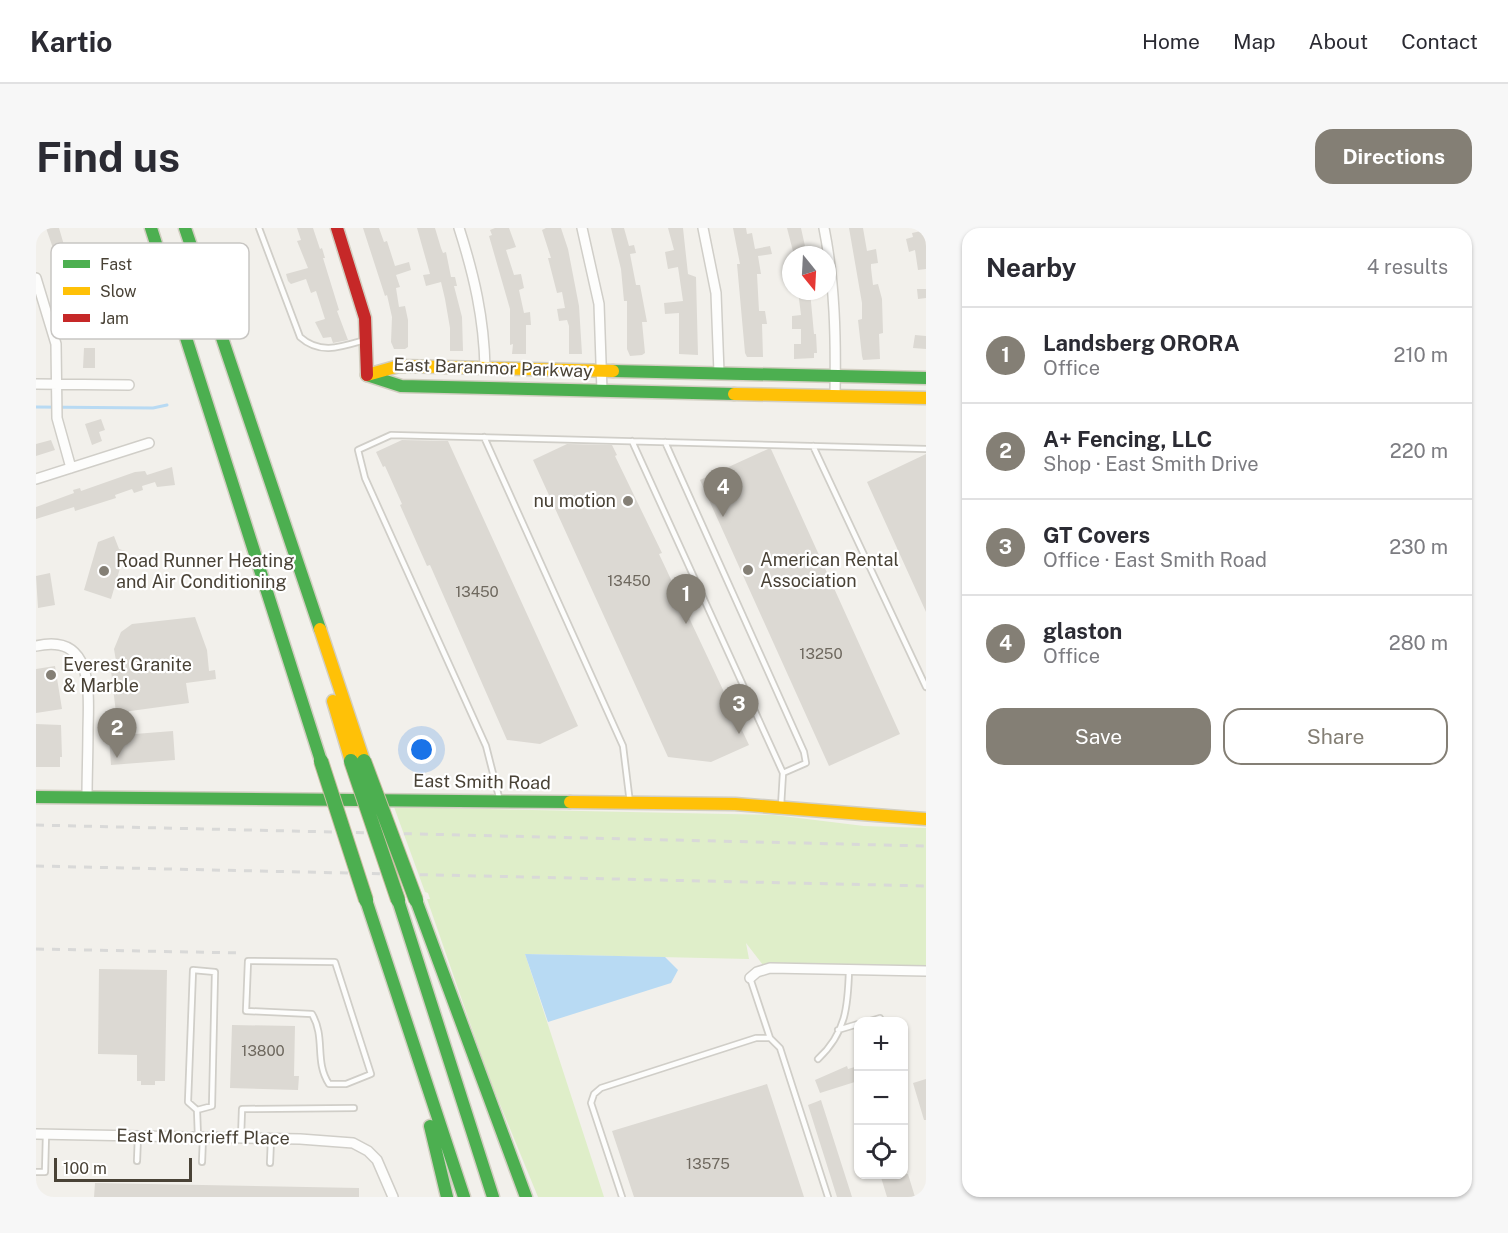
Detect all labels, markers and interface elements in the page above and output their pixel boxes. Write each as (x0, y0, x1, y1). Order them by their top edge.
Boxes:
text: Kartio (30, 25, 112, 58)
text: Home (1142, 29, 1200, 54)
text: Map (1233, 29, 1276, 54)
text: About (1309, 29, 1368, 54)
text: Contact (1401, 29, 1478, 54)
button: Directions (1315, 129, 1472, 184)
text: Find us (36, 132, 180, 181)
legend (51, 243, 249, 339)
north arrow (782, 246, 836, 300)
text: Nearby (986, 252, 1076, 283)
text: Fast (100, 255, 132, 274)
text: 4 results (1367, 255, 1448, 279)
text: Slow (100, 282, 137, 301)
text: Jam (100, 309, 129, 328)
text: Landsberg ORORA (1043, 330, 1240, 356)
text: 1 (1001, 343, 1010, 367)
text: 210 m (1394, 343, 1448, 367)
street label: East Baranmor Parkway (393, 354, 593, 381)
text: Office (1043, 356, 1100, 380)
text: A+ Fencing, LLC (1043, 426, 1212, 452)
text: 2 (999, 439, 1012, 463)
text: 220 m (1390, 439, 1448, 463)
text: Shop · East Smith Drive (1043, 452, 1259, 476)
pin: 4 (704, 468, 742, 517)
place label: nu motion (533, 490, 616, 511)
marker: nu motion (621, 494, 635, 508)
text: GT Covers (1043, 522, 1150, 548)
text: 3 (999, 535, 1012, 559)
text: 230 m (1389, 535, 1448, 559)
text: Office · East Smith Road (1043, 548, 1267, 572)
place label: American Rental Association (760, 549, 899, 591)
place label: Road Runner Heating and Air Conditioning (116, 550, 294, 592)
marker: American Rental Association (741, 563, 755, 577)
marker: Road Runner Heating and Air Conditioning (97, 564, 111, 578)
house number: 13450 (607, 572, 651, 589)
pin: 1 (666, 574, 706, 624)
house number: 13450 (455, 583, 499, 600)
text: glaston (1043, 618, 1122, 644)
text: 4 (999, 631, 1012, 655)
text: 280 m (1389, 631, 1448, 655)
text: Office (1043, 644, 1100, 668)
house number: 13250 (799, 645, 843, 662)
place label: Everest Granite & Marble (63, 654, 192, 696)
marker: Everest Granite & Marble (44, 668, 58, 682)
pin: 3 (720, 684, 758, 734)
pin: 2 (98, 708, 136, 758)
button: Save (986, 708, 1211, 765)
button: Share (1223, 708, 1448, 765)
your location (407, 735, 436, 764)
street label: East Smith Road (413, 770, 551, 793)
map controls (854, 1017, 908, 1179)
button: + (854, 1017, 908, 1071)
house number: 13800 (241, 1042, 285, 1059)
button: − (854, 1071, 908, 1125)
street label: East Moncrieff Place (116, 1124, 290, 1149)
button: locate (854, 1125, 908, 1179)
scale bar (54, 1155, 192, 1182)
house number: 13575 (686, 1155, 730, 1172)
text: 100 m (63, 1159, 107, 1178)

